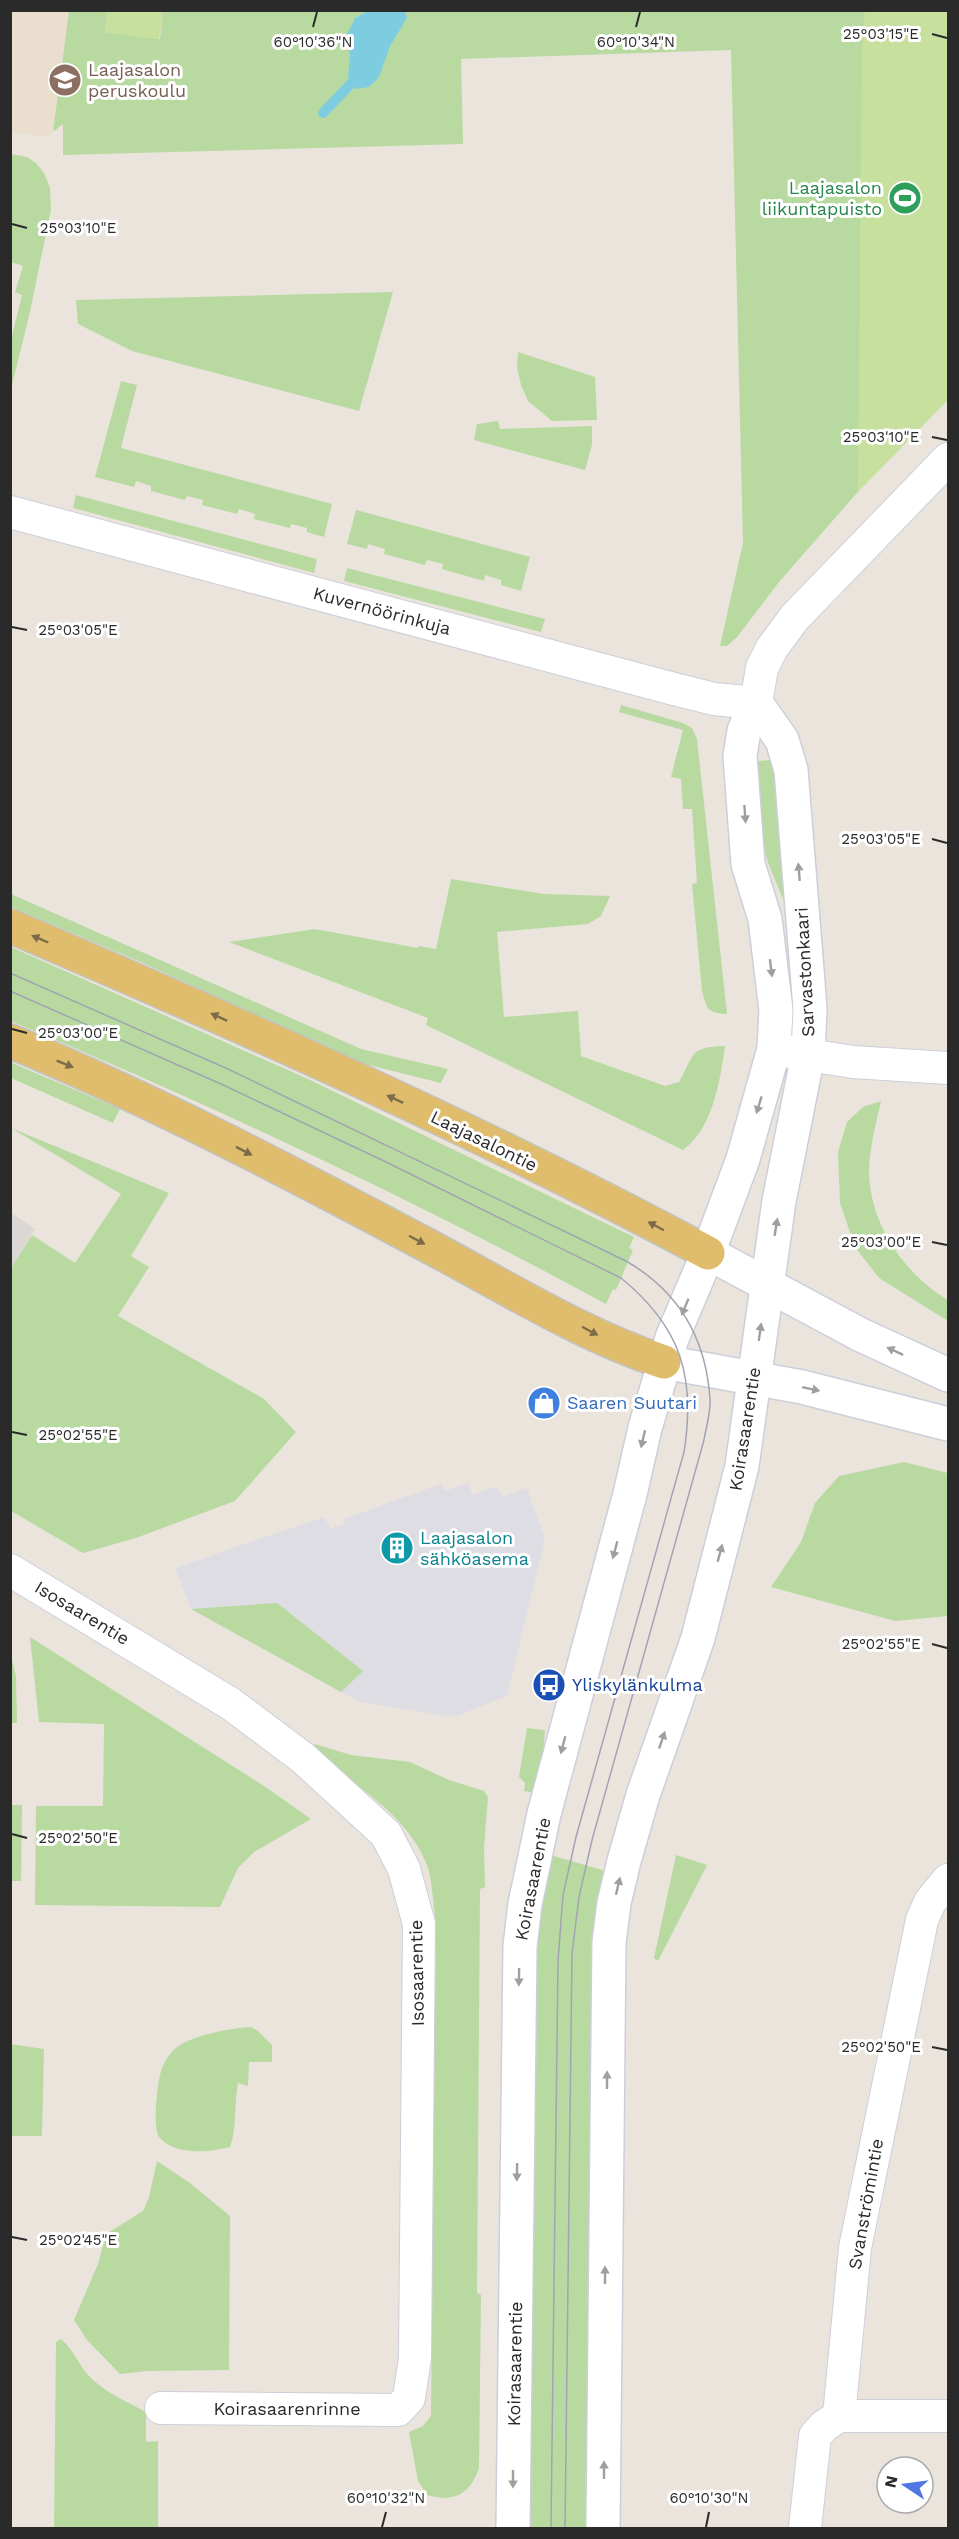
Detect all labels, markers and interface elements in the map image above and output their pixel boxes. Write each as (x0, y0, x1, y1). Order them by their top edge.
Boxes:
text: 25°03'15"E (843, 25, 919, 43)
text: 60°10'36"N (274, 33, 352, 51)
text: 60°10'34"N (597, 33, 675, 51)
place label: Laajasalon peruskoulu (88, 59, 186, 101)
school or university icon: Laajasalon peruskoulu (47, 62, 83, 98)
place label: Laajasalon liikuntapuisto (762, 177, 882, 219)
sports icon: Laajasalon liikuntapuisto (887, 180, 923, 216)
text: 25°03'10"E (40, 219, 116, 237)
text: 25°03'10"E (843, 428, 919, 446)
street label: Kuvernöörinkuja (311, 582, 453, 639)
text: 25°03'05"E (38, 621, 118, 639)
one-way arrow (740, 805, 750, 824)
text: 25°03'05"E (841, 830, 921, 848)
one-way arrow (794, 863, 804, 882)
street label: Sarvastonkaari (791, 907, 818, 1037)
one-way arrow (31, 934, 49, 943)
one-way arrow (766, 959, 776, 978)
one-way arrow (210, 1012, 227, 1021)
text: 25°03'00"E (38, 1024, 118, 1042)
one-way arrow (56, 1059, 74, 1069)
one-way arrow (386, 1094, 404, 1104)
one-way arrow (754, 1097, 763, 1115)
street label: Laajasalontie (428, 1106, 541, 1175)
one-way arrow (235, 1147, 252, 1156)
one-way arrow (771, 1217, 780, 1236)
one-way arrow (647, 1221, 664, 1231)
text: 25°03'00"E (841, 1233, 921, 1251)
one-way arrow (409, 1235, 426, 1245)
one-way arrow (680, 1298, 689, 1316)
one-way arrow (755, 1322, 764, 1341)
one-way arrow (581, 1327, 598, 1336)
one-way arrow (887, 1347, 904, 1356)
street label: Koirasaarentie (724, 1366, 765, 1492)
one-way arrow (801, 1384, 820, 1394)
shop icon: Saaren Suutari (526, 1385, 562, 1421)
place label: Saaren Suutari (567, 1392, 697, 1413)
text: 25°02'55"E (38, 1426, 118, 1444)
one-way arrow (637, 1429, 647, 1448)
place label: Laajasalon sähköasema (420, 1527, 529, 1569)
building icon: Laajasalon sähköasema (379, 1530, 415, 1566)
one-way arrow (610, 1541, 619, 1559)
one-way arrow (716, 1544, 725, 1562)
street label: Isosaarentie (31, 1576, 133, 1649)
text: 25°02'55"E (841, 1635, 921, 1653)
bus stop icon: Yliskylänkulma (531, 1667, 567, 1703)
place label: Yliskylänkulma (572, 1674, 703, 1695)
one-way arrow (658, 1730, 668, 1748)
one-way arrow (558, 1736, 567, 1754)
street label: Koirasaarentie (510, 1816, 555, 1942)
text: 25°02'50"E (38, 1829, 118, 1847)
one-way arrow (614, 1876, 623, 1895)
street label: Isosaarentie (405, 1920, 428, 2026)
one-way arrow (514, 1968, 524, 1987)
text: 25°02'50"E (841, 2038, 921, 2056)
one-way arrow (602, 2071, 612, 2090)
street label: Svanströmintie (844, 2137, 887, 2271)
one-way arrow (512, 2163, 522, 2182)
text: 25°02'45"E (39, 2231, 117, 2249)
one-way arrow (601, 2266, 610, 2285)
street label: Koirasaarentie (503, 2301, 526, 2427)
street label: Koirasaarenrinne (213, 2398, 361, 2419)
north arrow (875, 2455, 935, 2515)
one-way arrow (599, 2461, 609, 2480)
one-way arrow (508, 2469, 518, 2488)
text: N (880, 2474, 901, 2490)
text: 60°10'32"N (347, 2489, 425, 2507)
text: 60°10'30"N (669, 2489, 749, 2507)

